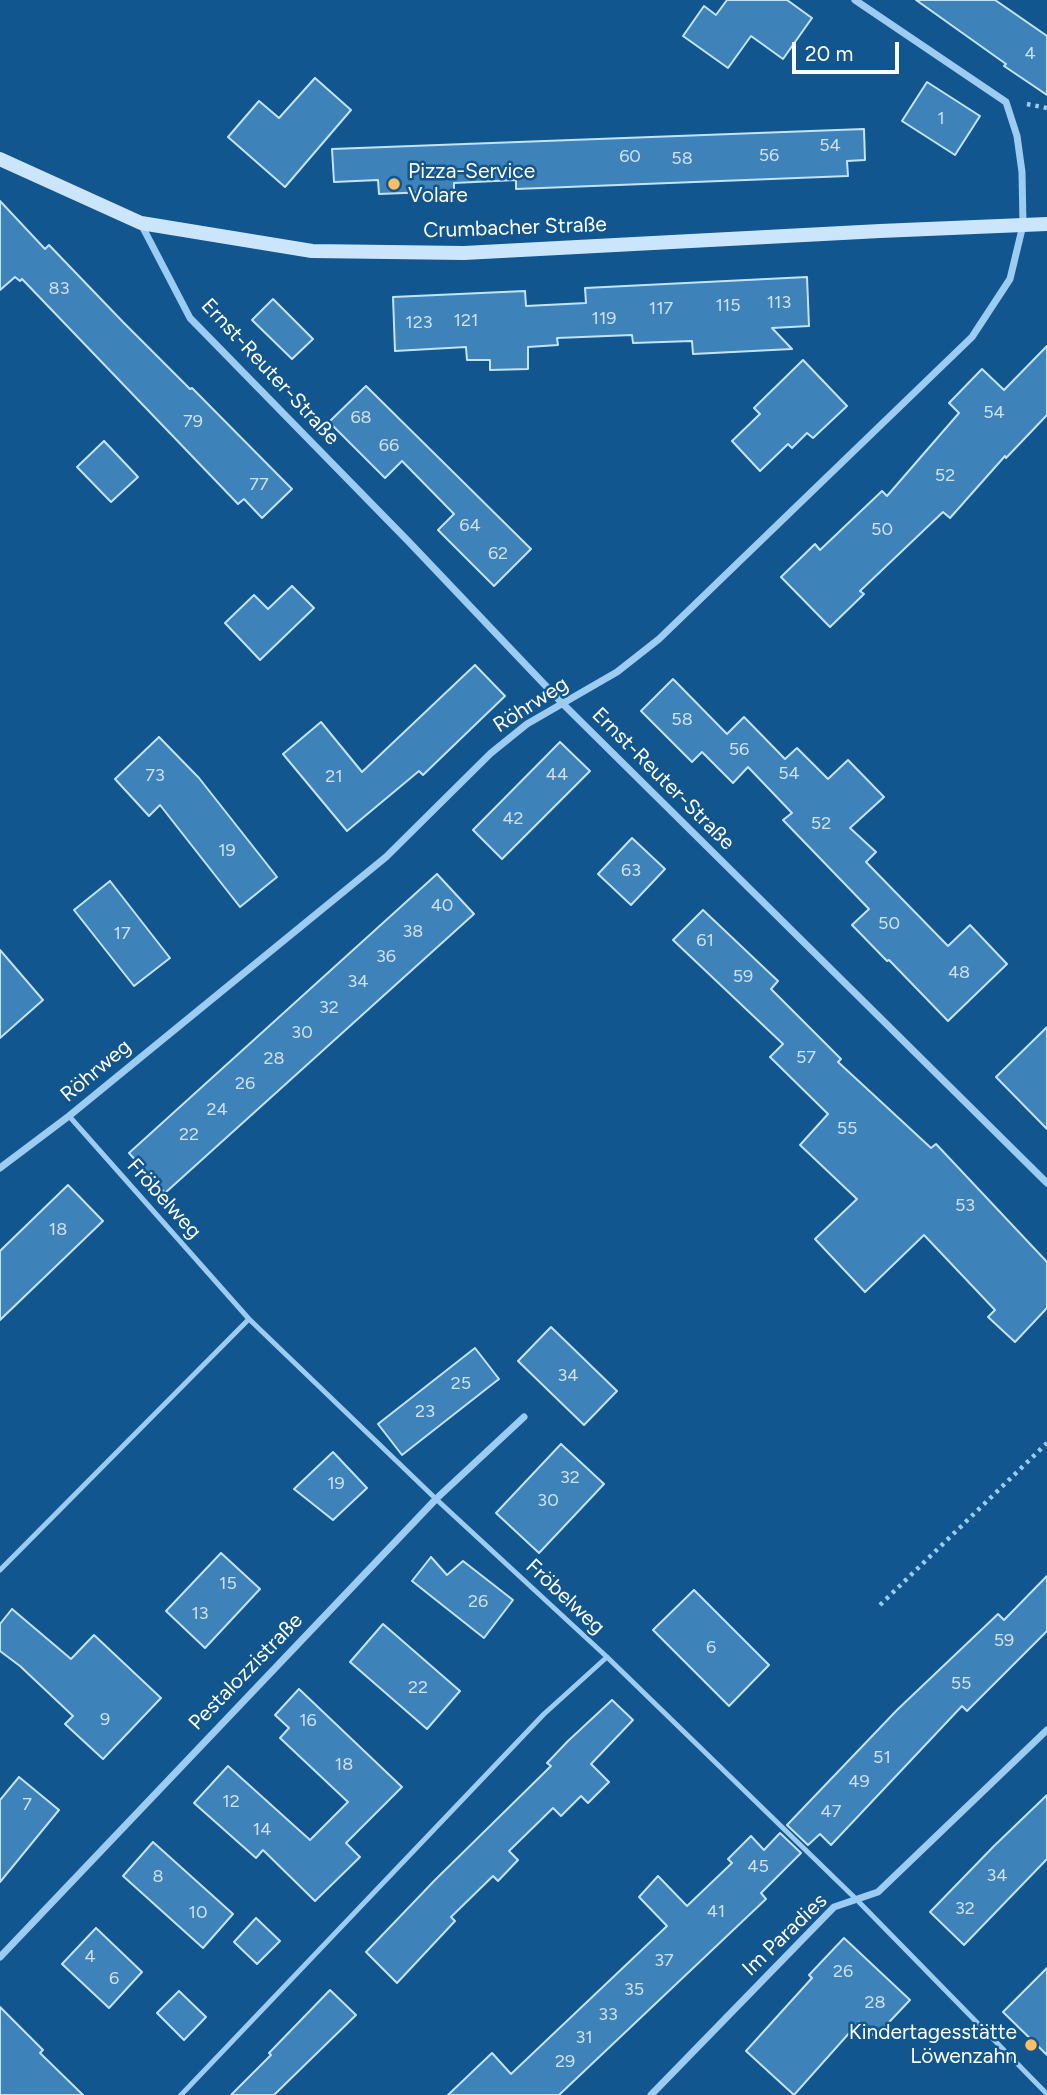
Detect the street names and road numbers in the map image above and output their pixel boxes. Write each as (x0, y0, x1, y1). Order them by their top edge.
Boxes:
street label: Crumbacher Straße (423, 212, 607, 244)
street label: Ernst-Reuter-Straße (196, 293, 344, 451)
street label: Röhrweg (489, 672, 573, 738)
street label: Ernst-Reuter-Straße (586, 702, 740, 856)
street label: Röhrweg (56, 1034, 136, 1108)
street label: Fröbelweg (122, 1154, 206, 1244)
street label: Fröbelweg (520, 1554, 610, 1640)
street label: Pestalozzistraße (184, 1608, 308, 1736)
street label: Im Paradies (738, 1889, 832, 1981)

